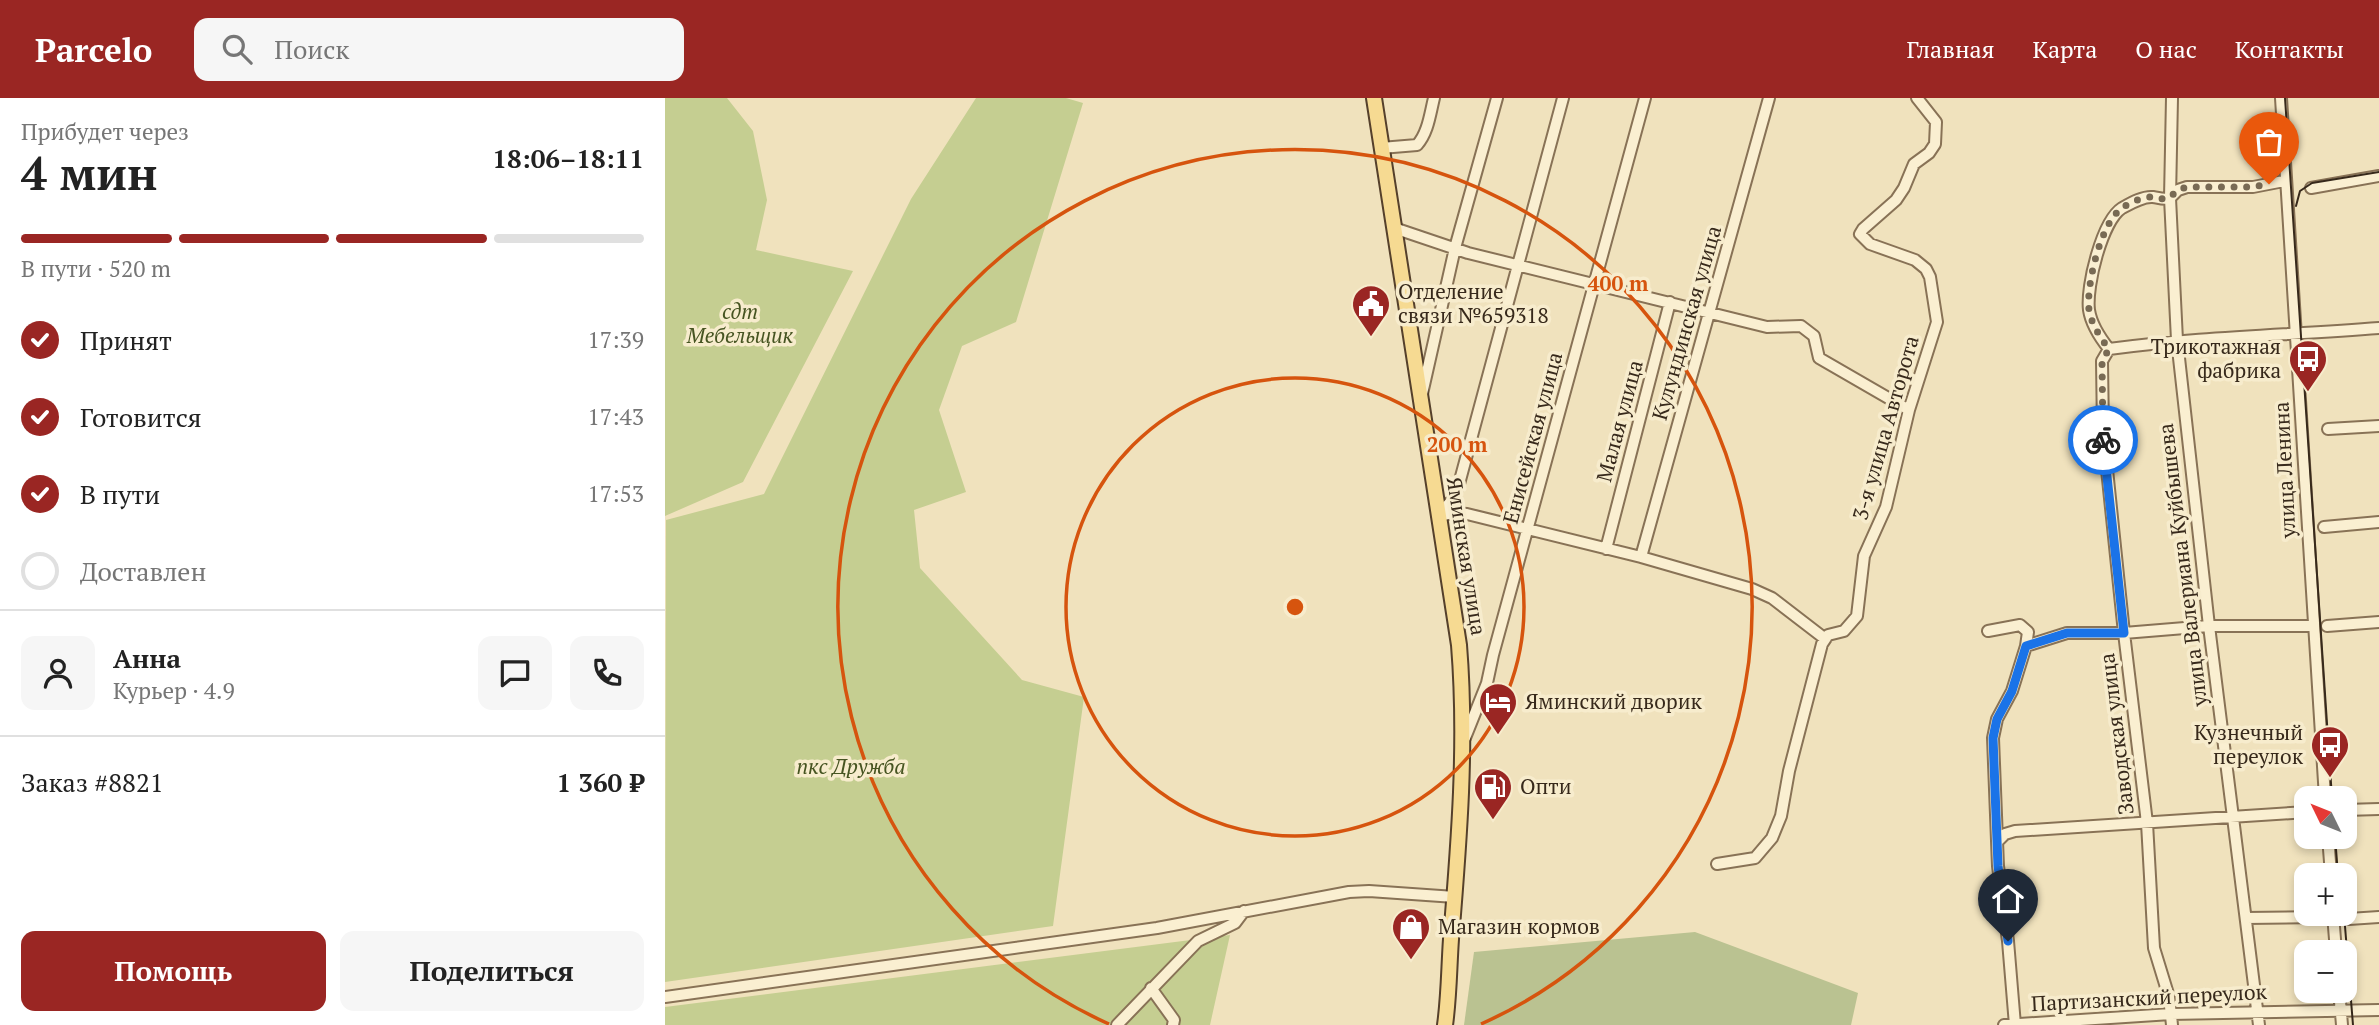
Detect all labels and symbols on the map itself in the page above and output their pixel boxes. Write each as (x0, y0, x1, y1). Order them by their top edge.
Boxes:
pin (2239, 112, 2299, 184)
street label: Кулундинская улица (1645, 222, 1727, 423)
text: 400 m (1588, 269, 1649, 297)
place label: Отделение связи №659318 (1398, 277, 1549, 329)
public building icon: Отделение связи №659318 (1350, 283, 1392, 338)
park label: сдт Мебельщик (686, 297, 794, 349)
street label: 3-я улица Авторота (1845, 332, 1925, 523)
place label: Трикотажная фабрика (2151, 332, 2281, 384)
bus stop icon: Трикотажная фабрика (2287, 338, 2329, 393)
street label: Енисейская улица (1496, 348, 1569, 527)
street label: Малая улица (1589, 356, 1649, 485)
street label: улица Ленина (2266, 401, 2302, 540)
courier (2068, 405, 2138, 475)
street label: улица Валериана Куйбышева (2151, 422, 2213, 709)
text: 200 m (1427, 430, 1488, 458)
street label: Яминская улица (1441, 474, 1493, 638)
centre of rings (1283, 595, 1307, 619)
street label: Заводская улица (2092, 651, 2140, 816)
hotel icon: Яминский дворик (1477, 681, 1519, 736)
place label: Яминский дворик (1525, 687, 1703, 715)
place label: Кузнечный переулок (2194, 718, 2304, 770)
bus stop icon: Кузнечный переулок (2309, 724, 2351, 779)
park label: пкс Дружба (796, 752, 906, 780)
fuel station icon: Опти (1472, 766, 1514, 821)
place label: Опти (1520, 772, 1572, 800)
north arrow (2294, 786, 2357, 849)
pin (1978, 869, 2038, 941)
shop icon: Магазин кормов (1390, 906, 1432, 961)
place label: Магазин кормов (1438, 912, 1600, 940)
street label: Партизанский переулок (2030, 977, 2268, 1017)

